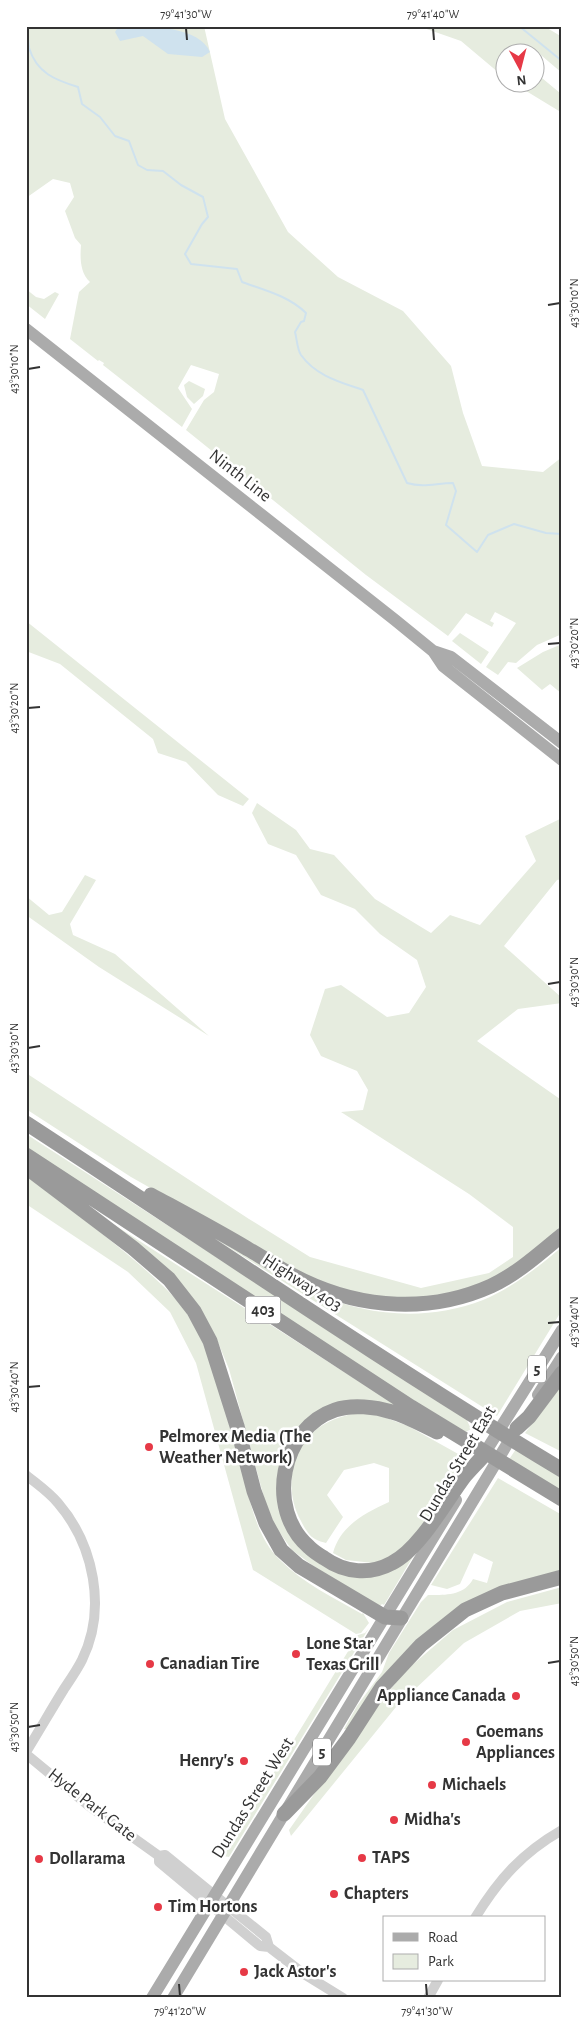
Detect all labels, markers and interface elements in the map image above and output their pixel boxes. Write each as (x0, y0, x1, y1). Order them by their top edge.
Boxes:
text: 79°41'30"W (160, 8, 212, 20)
text: 79°41'40"W (407, 8, 459, 20)
north arrow (496, 42, 546, 92)
text: N (516, 72, 527, 87)
text: 43°30'10"N (568, 278, 580, 328)
text: 43°30'10"N (8, 344, 20, 394)
street label: Ninth Line (206, 446, 274, 506)
text: 43°30'20"N (568, 618, 580, 668)
text: 43°30'20"N (8, 683, 20, 733)
text: 43°30'30"N (568, 957, 580, 1007)
text: 43°30'30"N (8, 1023, 20, 1073)
street label: Highway 403 (258, 1249, 346, 1317)
road number: 403 (246, 1296, 280, 1324)
text: 43°30'40"N (568, 1296, 580, 1348)
road number: 5 (528, 1356, 546, 1382)
text: 43°30'40"N (8, 1361, 20, 1413)
street label: Dundas Street East (416, 1403, 500, 1525)
place label: Pelmorex Media (The Weather Network) (159, 1428, 311, 1467)
marker: Pelmorex Media (The Weather Network) (143, 1441, 155, 1453)
place label: Lone Star Texas Grill (306, 1635, 380, 1674)
text: 43°30'50"N (568, 1636, 580, 1686)
marker: Lone Star Texas Grill (290, 1648, 302, 1660)
place label: Canadian Tire (160, 1655, 260, 1673)
marker: Canadian Tire (144, 1658, 156, 1670)
place label: Appliance Canada (377, 1687, 506, 1705)
marker: Appliance Canada (510, 1690, 522, 1702)
text: 43°30'50"N (8, 1702, 20, 1752)
place label: Goemans Appliances (476, 1723, 555, 1762)
street label: Dundas Street West (209, 1734, 297, 1862)
marker: Goemans Appliances (460, 1736, 472, 1748)
road number: 5 (313, 1738, 331, 1765)
place label: Henry's (179, 1752, 234, 1770)
marker: Henry's (238, 1755, 250, 1767)
street label: Hyde Park Gate (44, 1765, 140, 1845)
place label: Michaels (442, 1776, 506, 1794)
marker: Michaels (426, 1779, 438, 1791)
place label: Midha's (404, 1811, 461, 1829)
marker: Midha's (388, 1814, 400, 1826)
place label: TAPS (372, 1849, 410, 1867)
place label: Dollarama (49, 1850, 126, 1868)
marker: TAPS (356, 1852, 368, 1864)
marker: Dollarama (33, 1853, 45, 1865)
place label: Chapters (344, 1885, 409, 1903)
marker: Chapters (328, 1888, 340, 1900)
place label: Tim Hortons (168, 1898, 258, 1916)
marker: Tim Hortons (152, 1901, 164, 1913)
legend (383, 1916, 546, 1982)
text: Road (428, 1930, 458, 1945)
text: Park (428, 1954, 454, 1969)
place label: Jack Astor's (254, 1963, 336, 1981)
marker: Jack Astor's (238, 1966, 250, 1978)
text: 79°41'20"W (154, 2005, 206, 2017)
text: 79°41'30"W (401, 2005, 453, 2017)

